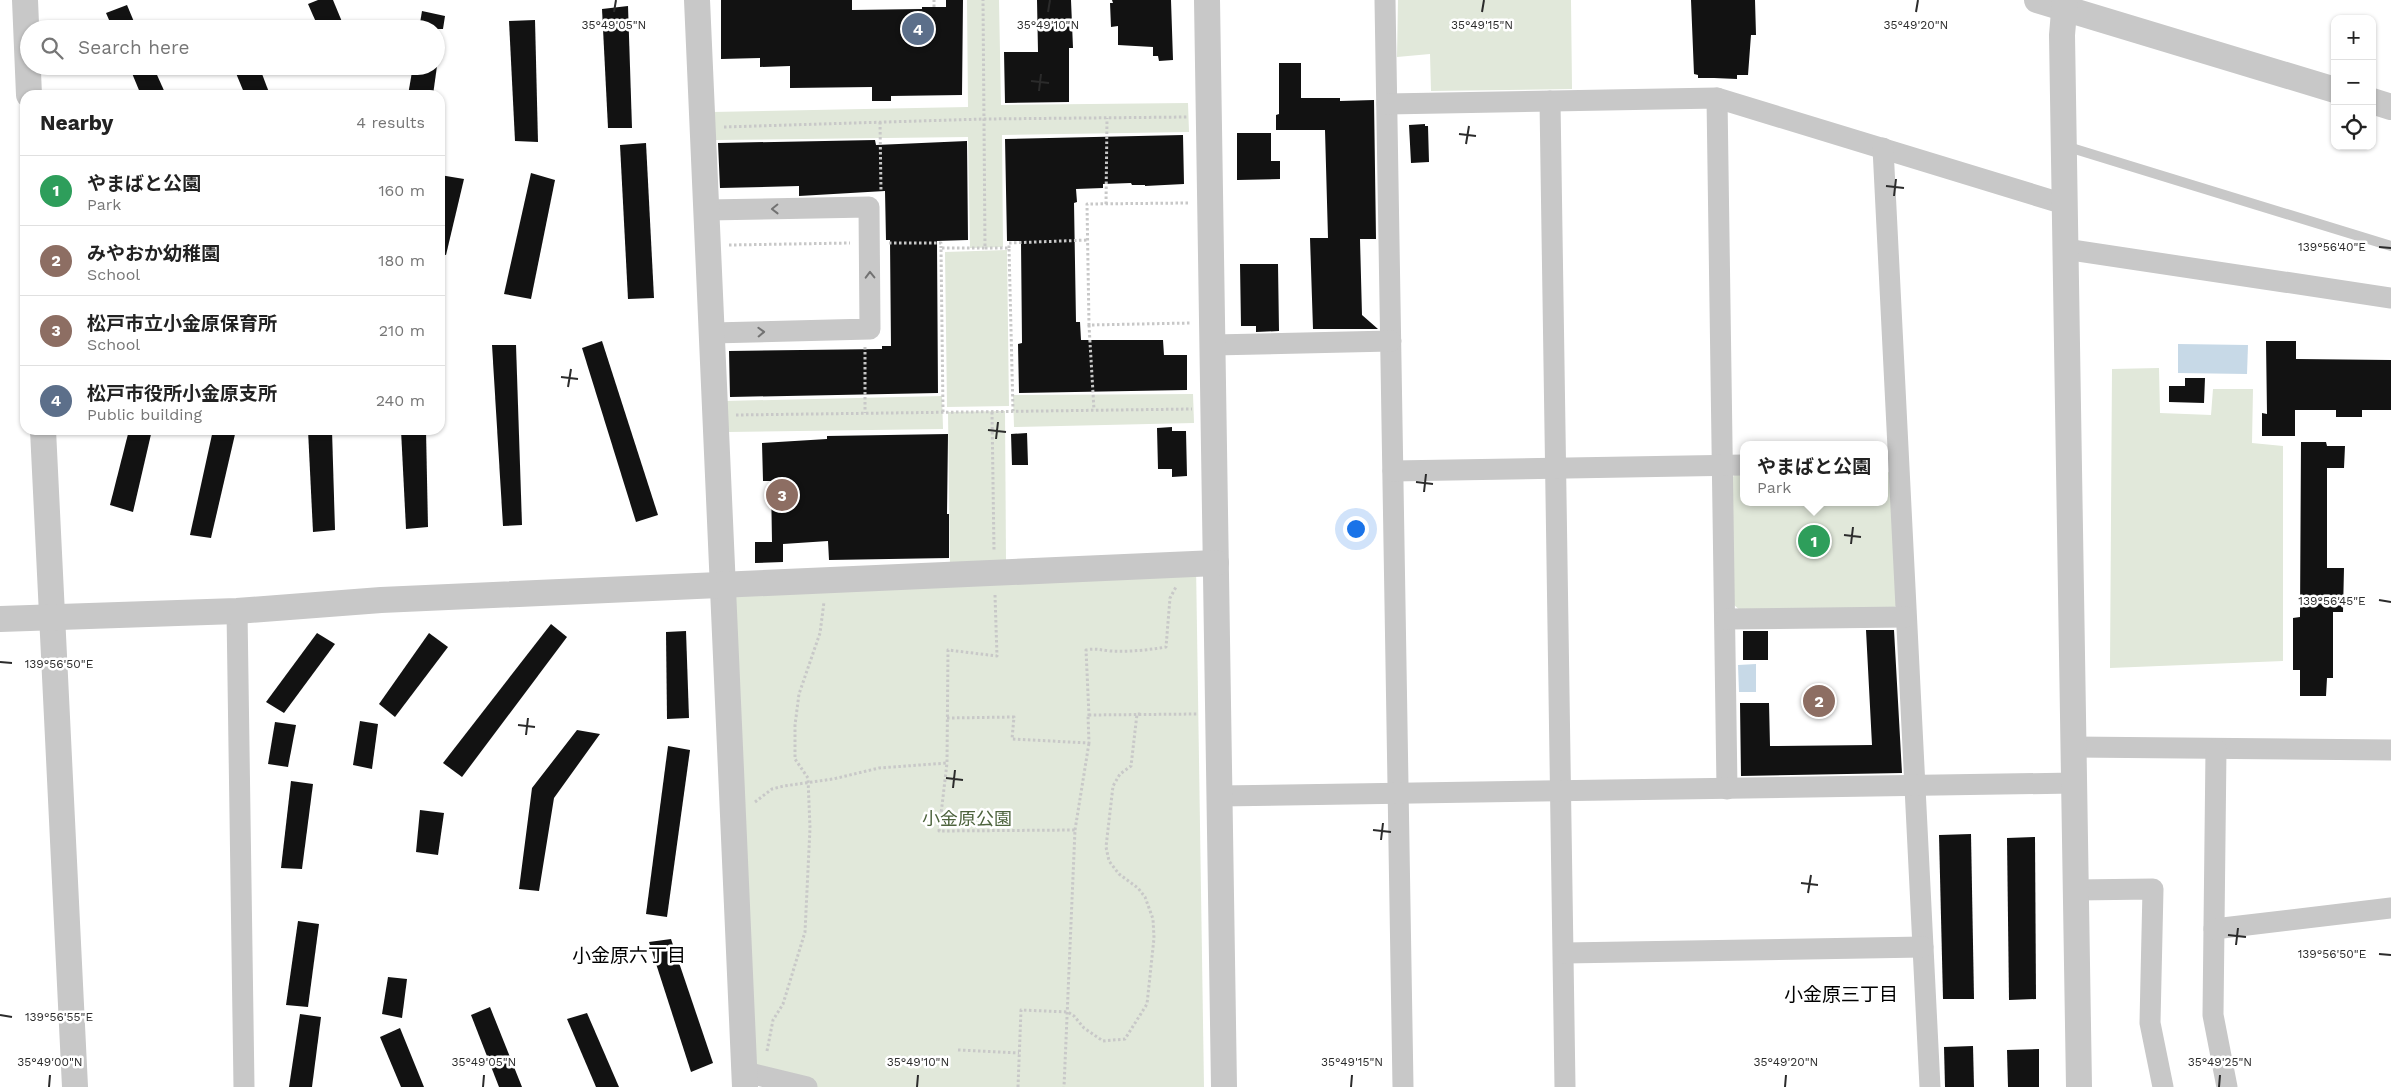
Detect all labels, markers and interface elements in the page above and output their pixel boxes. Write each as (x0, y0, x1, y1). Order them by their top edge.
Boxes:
pin: 4 (902, 10, 934, 48)
map controls (2331, 15, 2376, 150)
button: + (2331, 15, 2376, 60)
text: 35°49'05"N (582, 18, 646, 32)
text: 35°49'10"N (1017, 18, 1079, 32)
text: 35°49'15"N (1451, 18, 1513, 32)
text: 35°49'20"N (1884, 18, 1948, 32)
search box (20, 20, 445, 75)
icon: search (38, 34, 66, 62)
text: Search here (78, 36, 189, 59)
button: − (2331, 60, 2376, 105)
button: locate (2331, 105, 2376, 150)
text: Nearby (40, 110, 113, 135)
text: 4 results (356, 113, 425, 132)
text: やまばと公園 (87, 172, 201, 195)
text: 1 (53, 181, 59, 200)
text: 160 m (378, 181, 425, 200)
text: Park (87, 195, 121, 214)
one-way arrow (770, 204, 778, 214)
text: 139°56'40"E (2298, 240, 2366, 254)
text: みやおか幼稚園 (87, 242, 220, 265)
text: 2 (51, 251, 61, 270)
text: 180 m (378, 251, 425, 270)
text: School (87, 265, 140, 284)
one-way arrow (864, 271, 875, 279)
text: 松戸市立小金原保育所 (87, 312, 277, 335)
text: 3 (51, 321, 61, 340)
text: 210 m (379, 321, 425, 340)
one-way arrow (757, 326, 765, 337)
text: School (87, 335, 140, 354)
text: 松戸市役所小金原支所 (87, 382, 277, 405)
text: 4 (51, 391, 61, 410)
text: 240 m (376, 391, 425, 410)
text: Public building (87, 405, 202, 424)
popup (1740, 441, 1888, 506)
text: やまばと公園 (1757, 455, 1871, 478)
pin: 3 (766, 476, 798, 514)
text: Park (1757, 478, 1791, 497)
your location (1343, 516, 1369, 542)
pin: 1 (1798, 522, 1830, 560)
text: 139°56'45"E (2298, 594, 2366, 608)
text: 139°56'50"E (25, 657, 94, 671)
pin: 2 (1803, 682, 1835, 720)
park label: 小金原公園 (922, 808, 1012, 829)
district label: 小金原六丁目 (572, 944, 686, 967)
text: 139°56'50"E (2298, 947, 2367, 961)
district label: 小金原三丁目 (1784, 983, 1898, 1006)
text: 139°56'55"E (25, 1010, 93, 1024)
text: 35°49'00"N (17, 1055, 83, 1069)
text: 35°49'05"N (452, 1055, 516, 1069)
text: 35°49'10"N (887, 1055, 949, 1069)
text: 35°49'15"N (1321, 1055, 1383, 1069)
text: 35°49'20"N (1754, 1055, 1818, 1069)
text: 35°49'25"N (2188, 1055, 2252, 1069)

